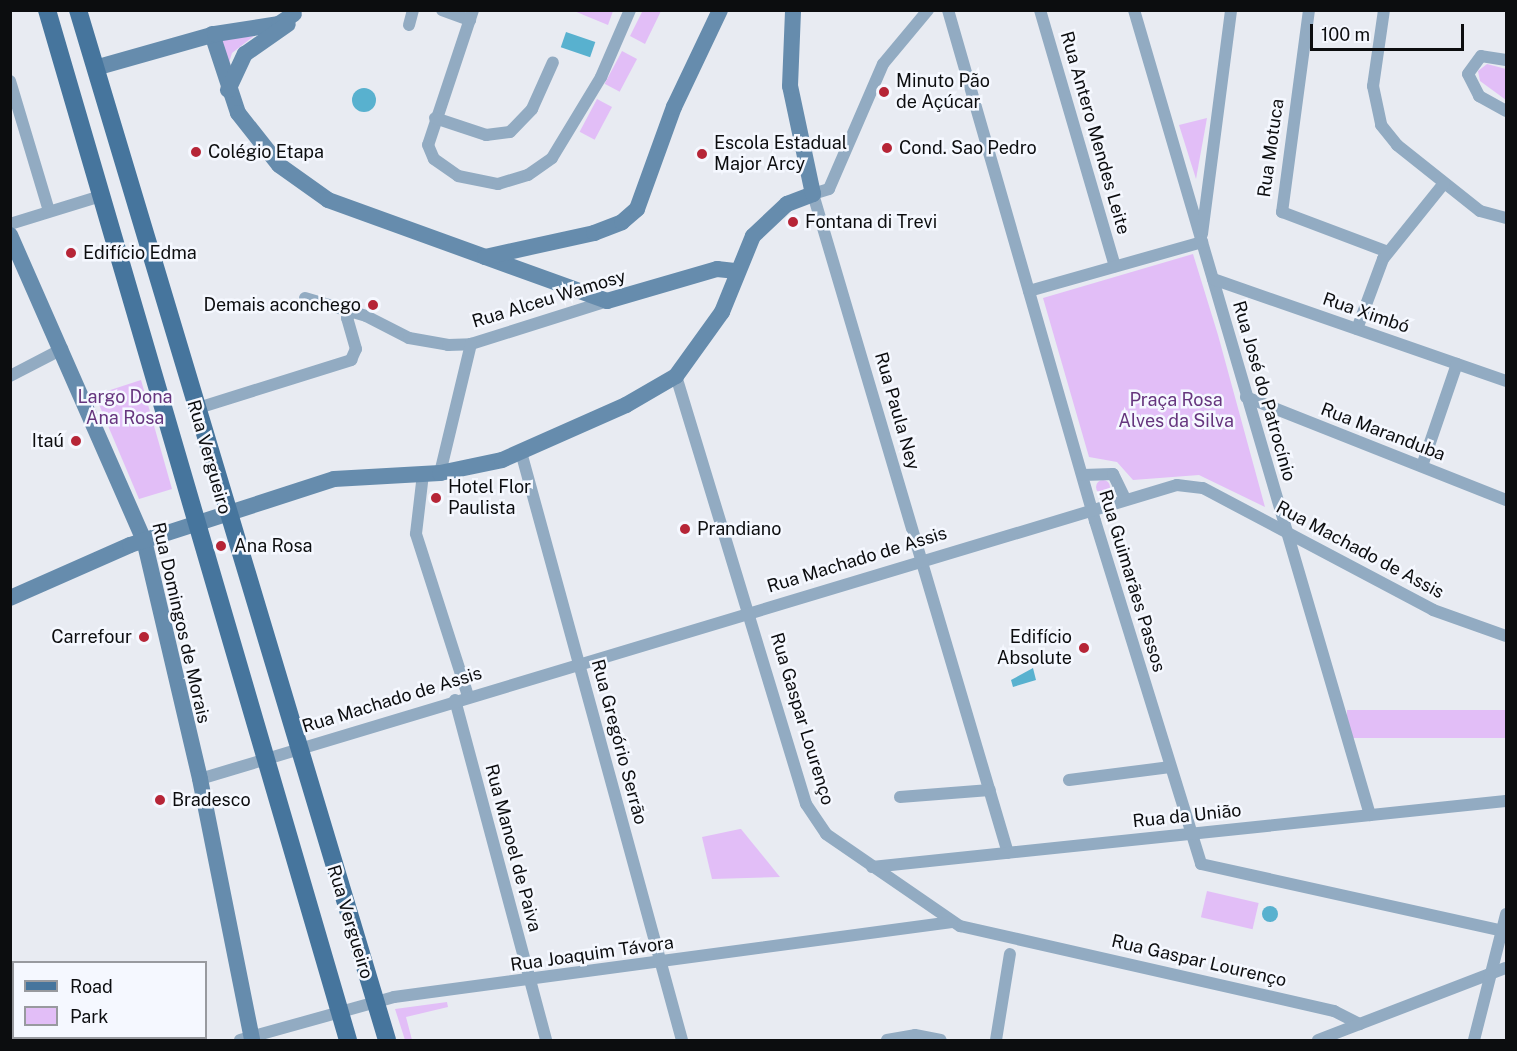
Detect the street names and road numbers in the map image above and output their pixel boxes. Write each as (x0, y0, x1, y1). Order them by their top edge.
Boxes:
street label: Rua Antero Mendes Leite (1056, 29, 1134, 237)
street label: Rua Motuca (1253, 97, 1289, 199)
street label: Rua Alceu Wamosy (469, 265, 629, 333)
street label: Rua Ximbó (1320, 288, 1412, 338)
street label: Rua José do Patrocínio (1228, 298, 1300, 484)
street label: Rua Paula Ney (870, 350, 924, 472)
street label: Rua Vergueiro (182, 397, 236, 517)
street label: Rua Maranduba (1318, 398, 1448, 466)
street label: Rua Guimarães Passos (1094, 487, 1170, 675)
street label: Rua Machado de Assis (1272, 496, 1448, 604)
street label: Rua Domingos de Morais (147, 520, 215, 726)
street label: Rua Machado de Assis (764, 522, 950, 598)
street label: Rua Gaspar Lourenço (765, 630, 839, 808)
street label: Rua Gregório Serrão (587, 657, 651, 827)
street label: Rua Machado de Assis (299, 662, 485, 738)
street label: Rua Manoel de Paiva (480, 762, 546, 934)
street label: Rua da União (1131, 800, 1243, 832)
street label: Rua Vergueiro (322, 862, 378, 982)
street label: Rua Gaspar Lourenço (1109, 930, 1289, 992)
street label: Rua Joaquim Távora (509, 932, 675, 976)

